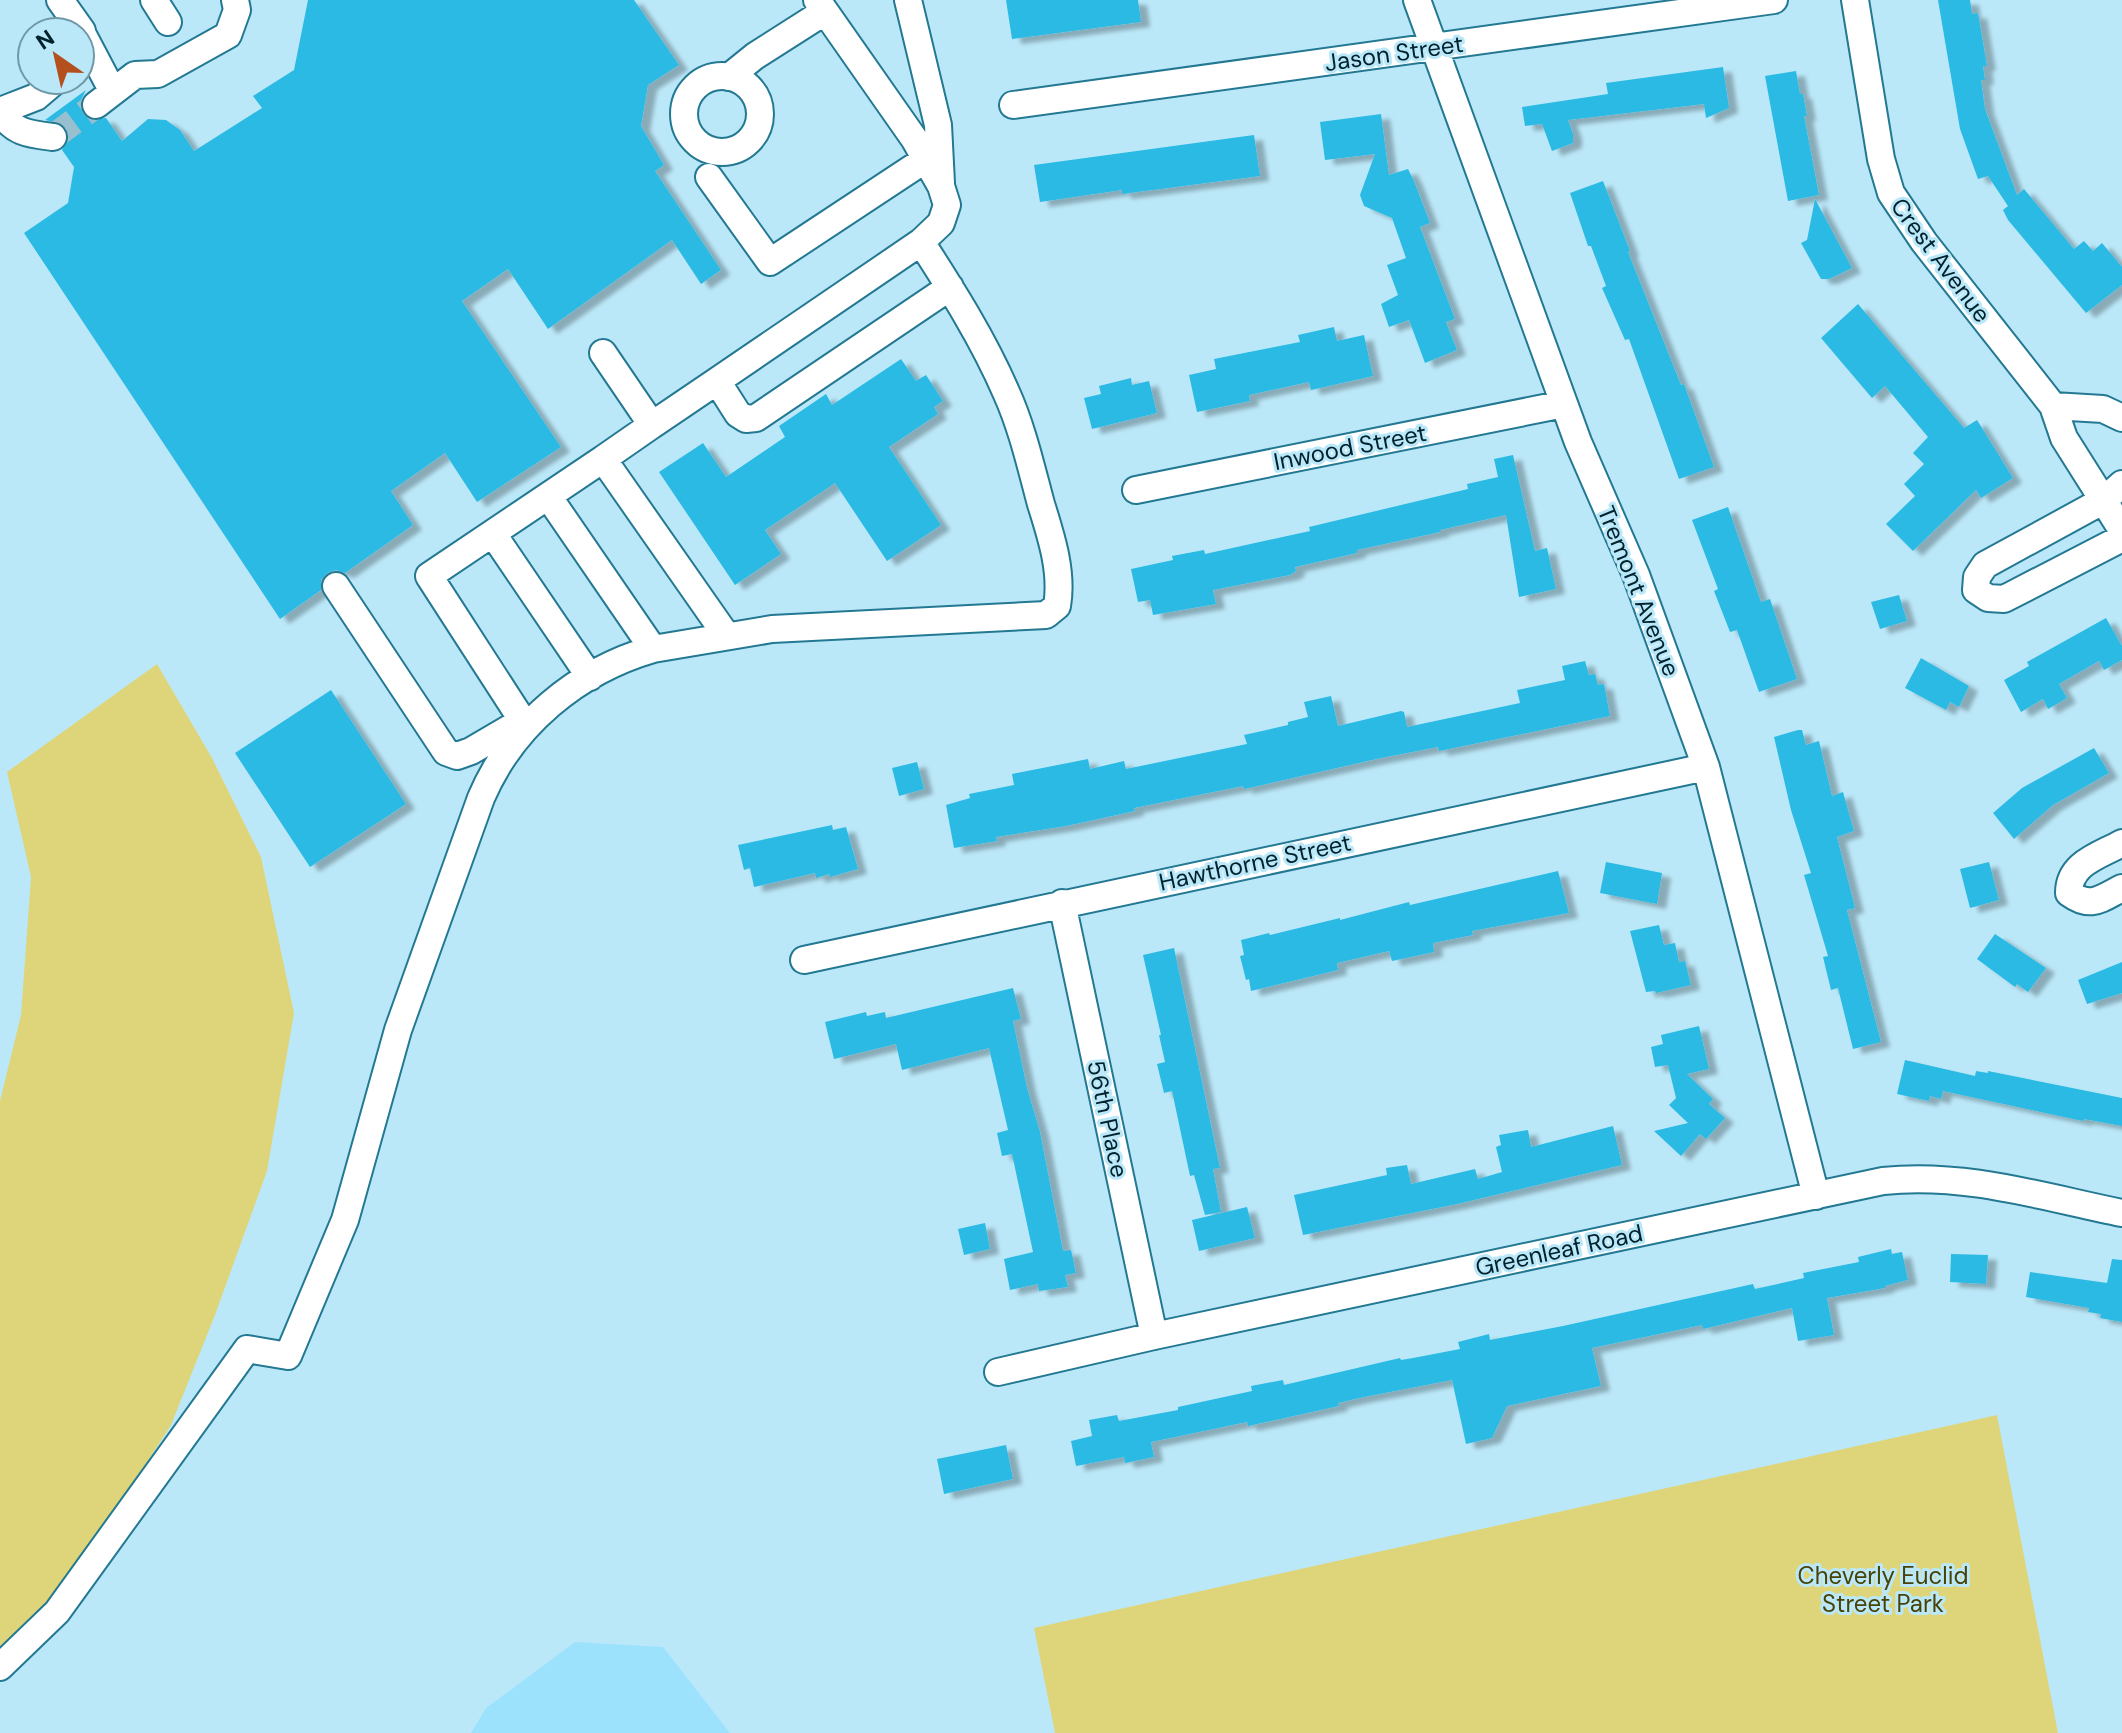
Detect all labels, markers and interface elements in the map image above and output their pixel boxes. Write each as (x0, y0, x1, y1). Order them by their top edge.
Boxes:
north arrow (16, 16, 96, 96)
text: N (30, 23, 60, 56)
street label: Jason Street (1323, 28, 1465, 78)
street label: Crest Avenue (1884, 192, 1998, 328)
street label: Inwood Street (1271, 417, 1429, 477)
street label: Tremont Avenue (1591, 501, 1687, 681)
street label: Hawthorne Street (1156, 827, 1354, 897)
street label: 56th Place (1080, 1058, 1136, 1180)
street label: Greenleaf Road (1473, 1217, 1645, 1283)
park label: Cheverly Euclid Street Park (1798, 1560, 1969, 1619)

